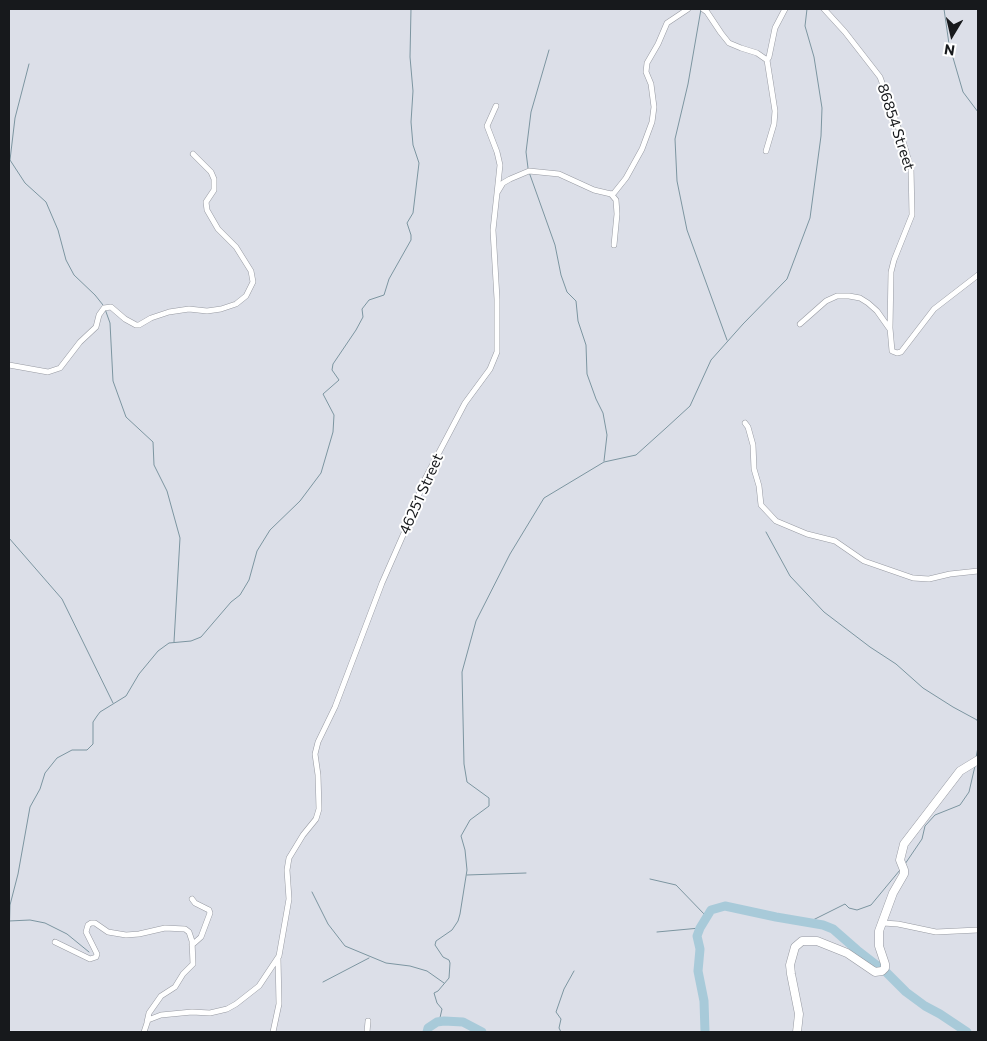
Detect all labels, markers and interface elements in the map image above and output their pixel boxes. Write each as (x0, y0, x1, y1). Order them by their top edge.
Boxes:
north arrow (927, 10, 977, 60)
text: N (943, 41, 956, 60)
street label: 86854 Street (874, 81, 918, 173)
street label: 46251 Street (395, 451, 447, 537)

